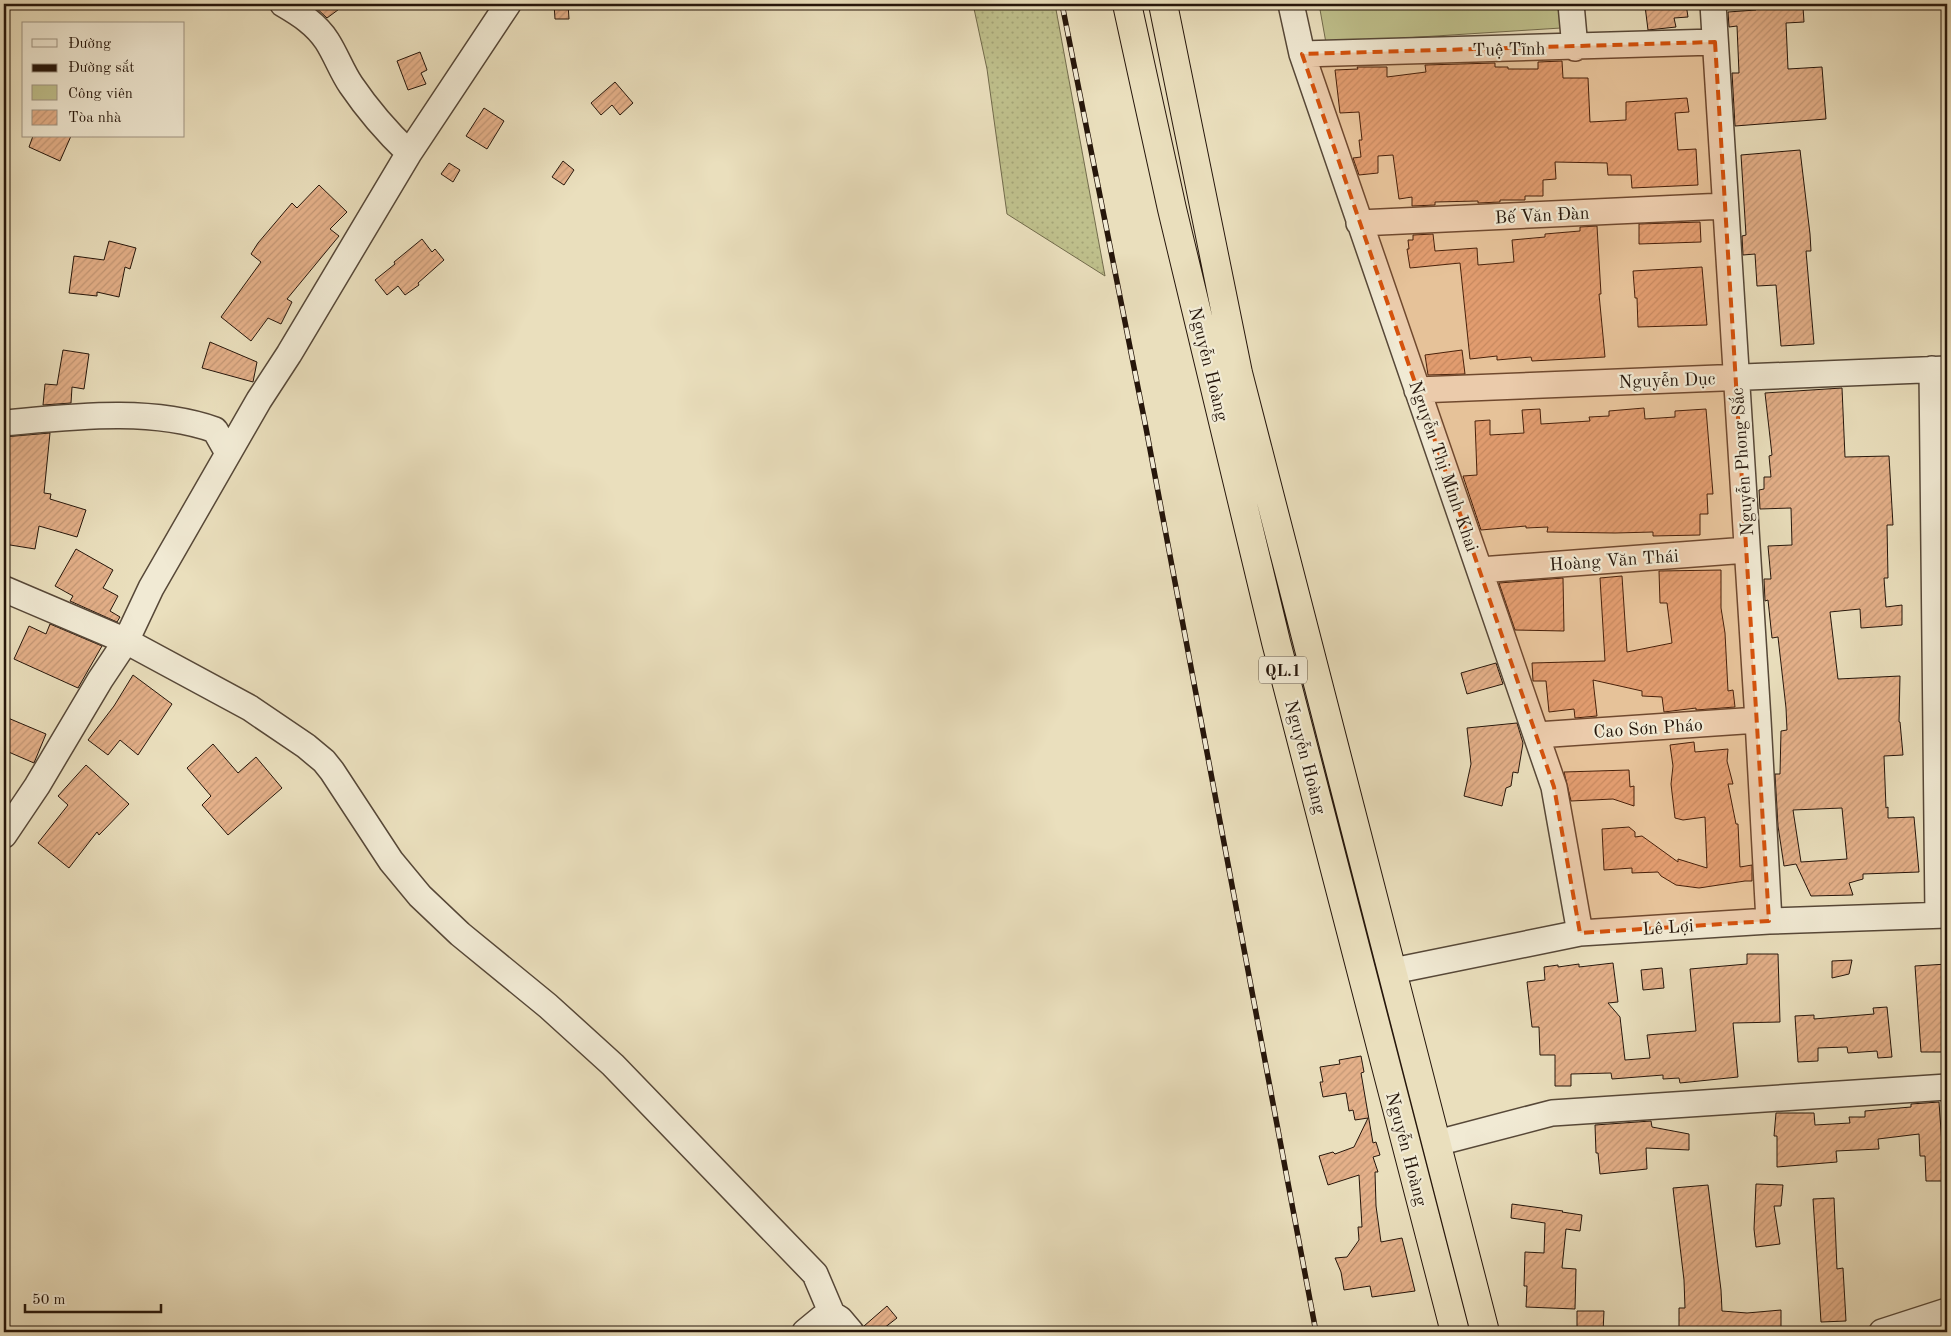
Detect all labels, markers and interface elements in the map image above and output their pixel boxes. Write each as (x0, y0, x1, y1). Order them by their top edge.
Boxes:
legend (22, 22, 185, 138)
text: Đường (68, 37, 111, 52)
street label: Tuệ Tĩnh (1472, 40, 1546, 60)
text: Đường sắt (68, 59, 135, 76)
text: Công viên (68, 87, 133, 102)
text: Tòa nhà (68, 111, 122, 126)
street label: Bế Văn Đàn (1494, 204, 1590, 227)
street label: Nguyễn Hoàng (1185, 305, 1233, 423)
street label: Nguyễn Dục (1618, 368, 1716, 392)
street label: Nguyễn Thị Minh Khai (1405, 378, 1483, 554)
street label: Nguyễn Phong Sắc (1726, 387, 1757, 537)
street label: Hoàng Văn Thái (1549, 547, 1679, 574)
road number: QL.1 (1259, 656, 1307, 684)
street label: Nguyễn Hoàng (1281, 698, 1331, 816)
street label: Cao Sơn Pháo (1593, 716, 1703, 742)
street label: Lê Lợi (1642, 917, 1694, 939)
street label: Nguyễn Hoàng (1382, 1090, 1432, 1208)
scale bar (25, 1281, 161, 1313)
text: 50 m (32, 1293, 66, 1308)

